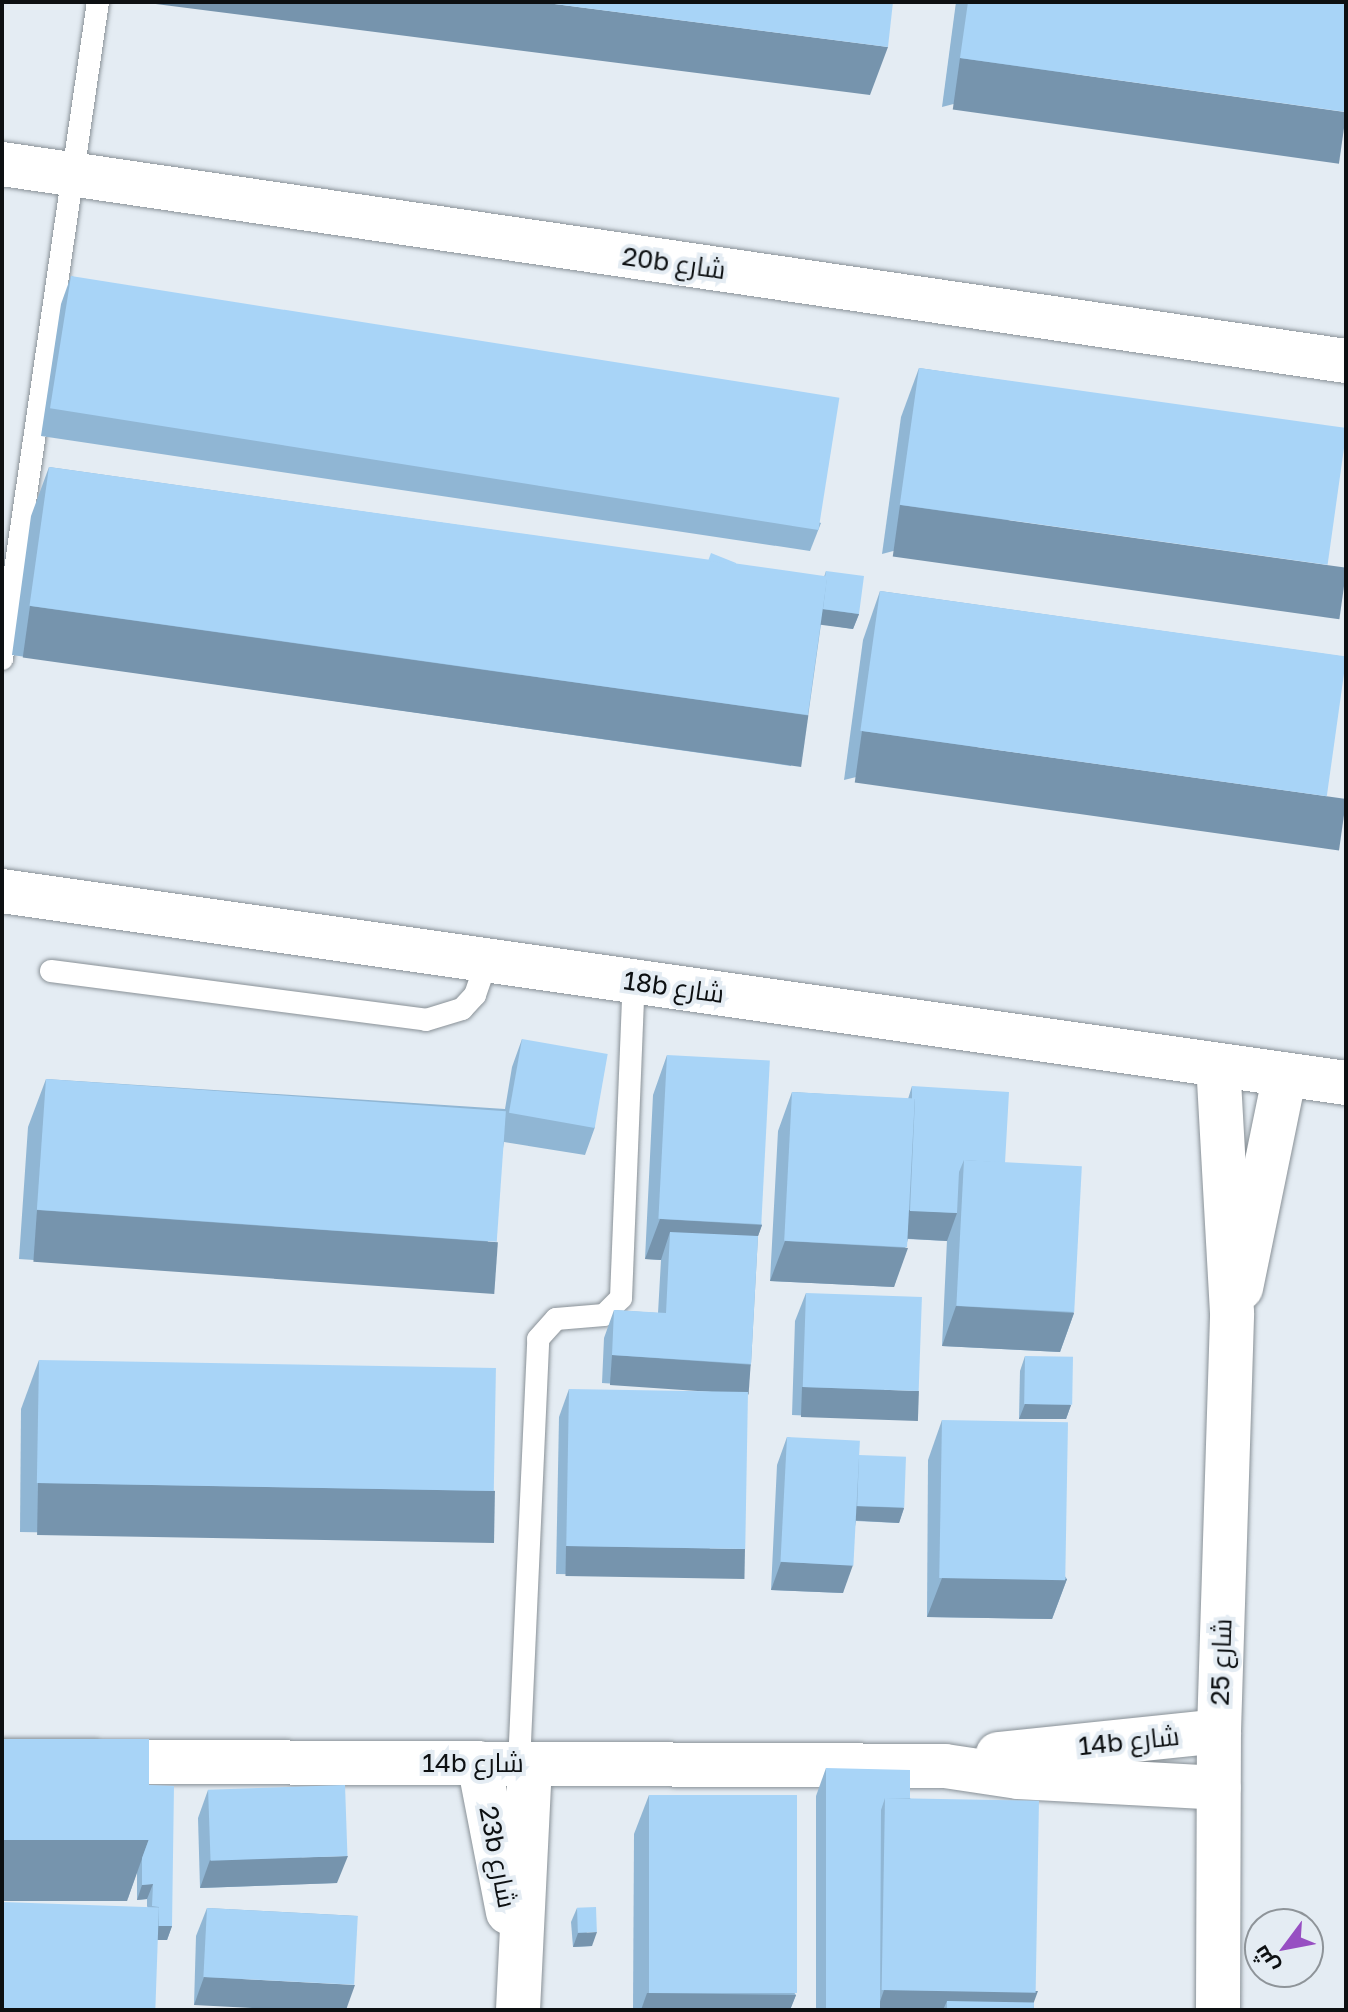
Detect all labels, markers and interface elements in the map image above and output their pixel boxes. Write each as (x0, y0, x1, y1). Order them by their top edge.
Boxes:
street label: 20b شارع (620, 240, 728, 286)
street label: 18b شارع (622, 965, 726, 1009)
street label: شارع 25 (1204, 1618, 1238, 1706)
street label: 14b شارع (1077, 1720, 1181, 1762)
street label: 14b شارع (422, 1747, 524, 1779)
street label: 23b شارع (473, 1803, 523, 1911)
north arrow (1244, 1908, 1324, 1988)
text: ش (1246, 1941, 1284, 1979)

